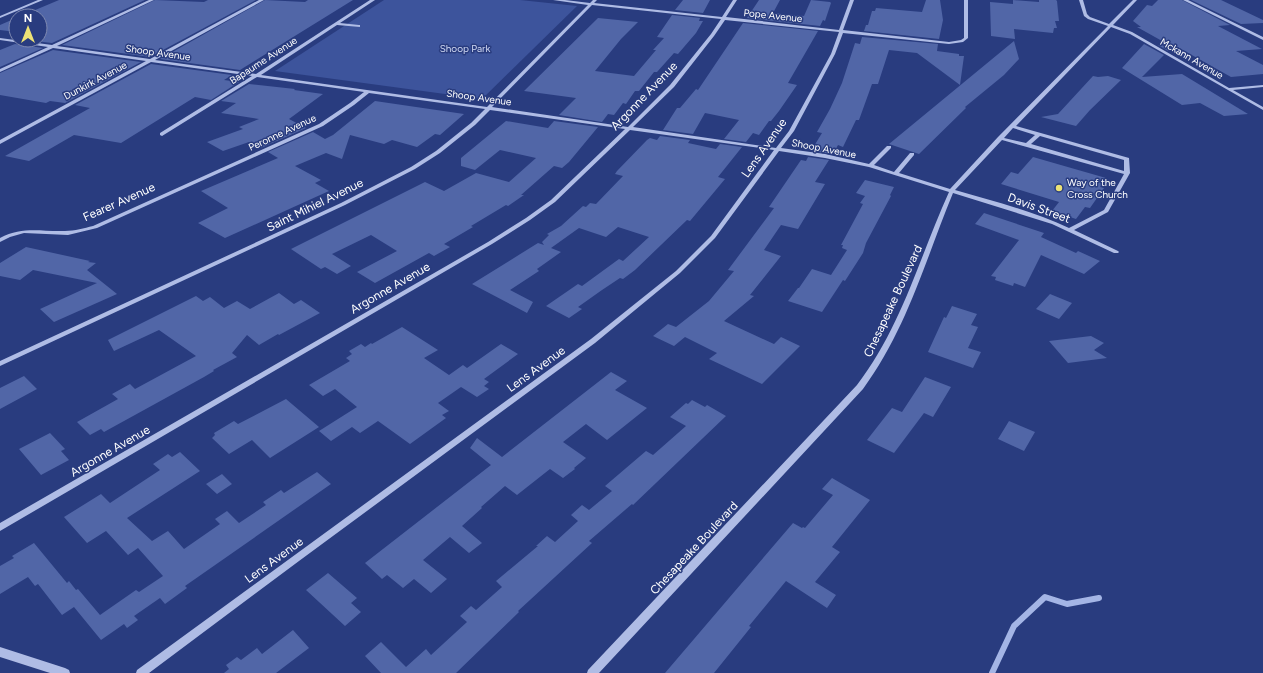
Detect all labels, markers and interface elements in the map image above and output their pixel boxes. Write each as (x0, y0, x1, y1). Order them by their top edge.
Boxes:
street label: Pope Avenue (743, 6, 804, 25)
north arrow (8, 8, 48, 48)
text: N (24, 12, 32, 25)
street label: Bapaume Avenue (227, 33, 300, 87)
street label: Mckann Avenue (1158, 35, 1226, 82)
street label: Shoop Avenue (125, 41, 192, 64)
park label: Shoop Park (440, 42, 491, 55)
street label: Dunkirk Avenue (61, 58, 130, 103)
street label: Argonne Avenue (608, 59, 680, 133)
street label: Shoop Avenue (446, 86, 513, 109)
street label: Peronne Avenue (246, 111, 319, 154)
street label: Lens Avenue (739, 116, 790, 180)
street label: Shoop Avenue (791, 136, 858, 161)
street label: Saint Mihiel Avenue (264, 175, 366, 234)
place label: Way of the Cross Church (1067, 176, 1128, 201)
street label: Fearer Avenue (81, 180, 158, 224)
marker: Way of the Cross Church (1054, 183, 1064, 193)
street label: Davis Street (1006, 190, 1073, 226)
street label: Chesapeake Boulevard (861, 243, 925, 359)
street label: Argonne Avenue (348, 259, 433, 316)
street label: Lens Avenue (504, 343, 568, 395)
street label: Argonne Avenue (68, 422, 153, 479)
street label: Chesapeake Boulevard (647, 499, 741, 597)
street label: Lens Avenue (242, 534, 306, 586)

